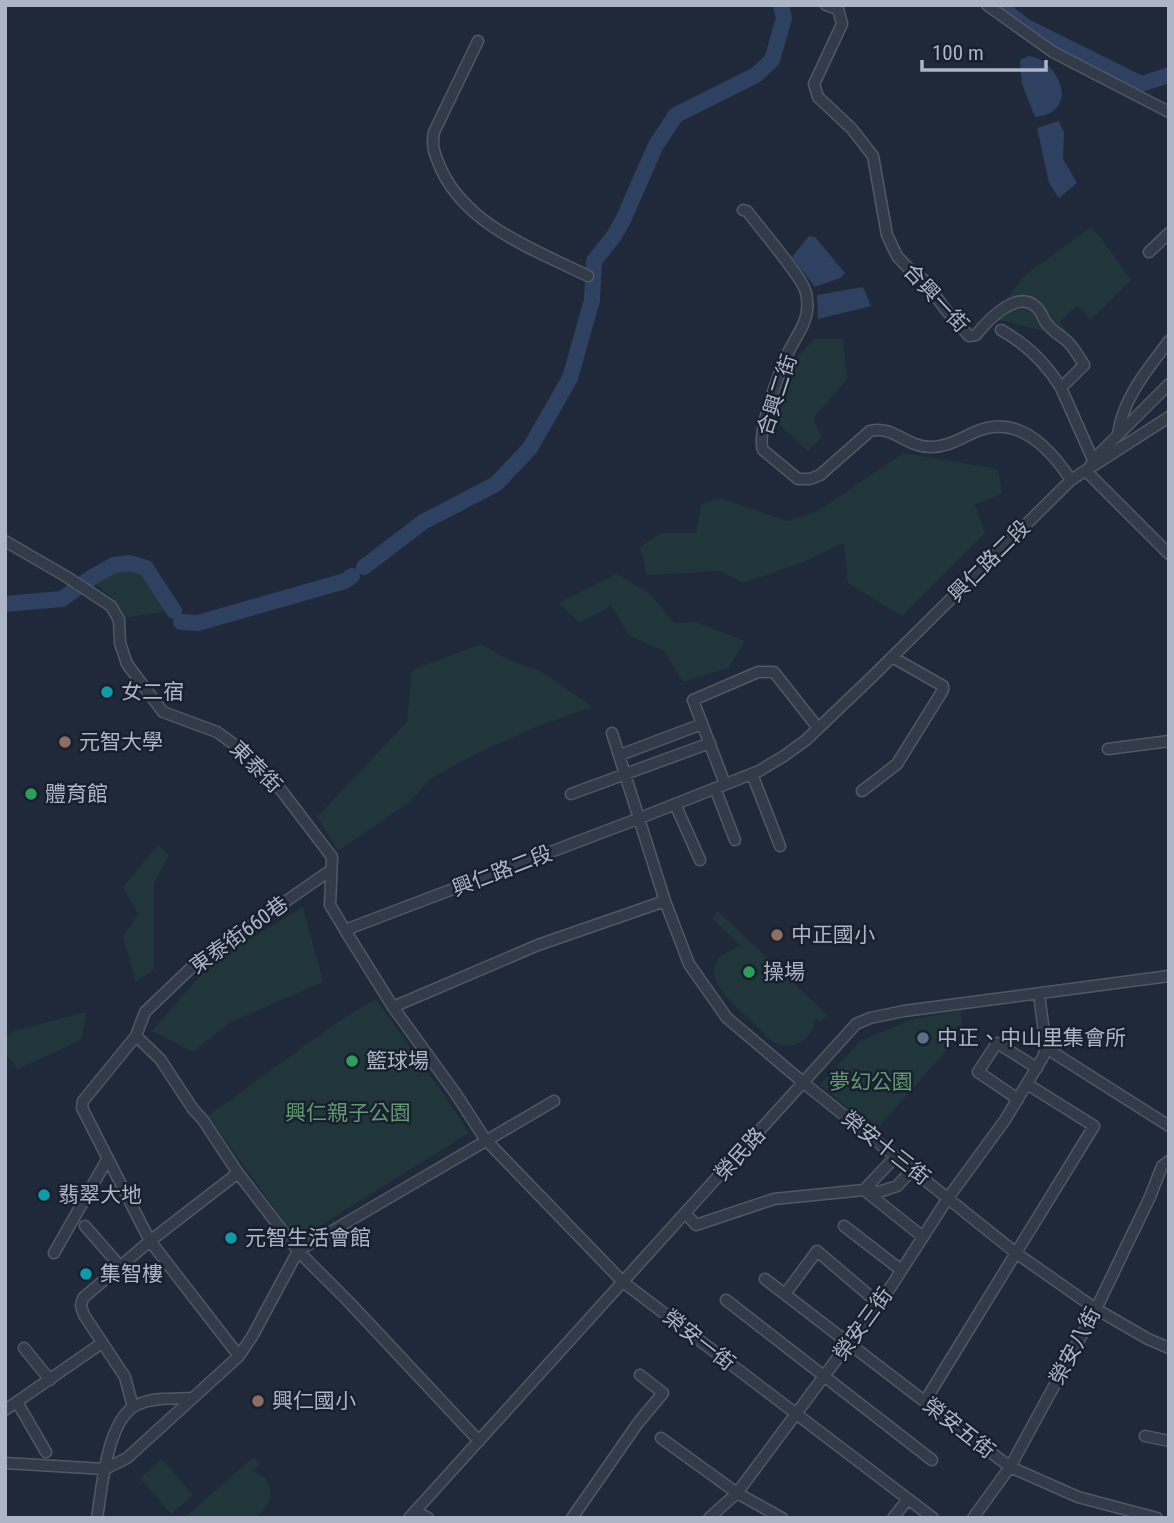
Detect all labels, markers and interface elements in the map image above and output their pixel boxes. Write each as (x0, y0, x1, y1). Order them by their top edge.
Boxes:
scale bar (922, 28, 1046, 72)
text: 100 m (932, 41, 984, 65)
street label: 合興一街 (899, 259, 973, 337)
street label: 合興二街 (753, 351, 801, 439)
street label: 興仁路二段 (943, 515, 1035, 607)
place label: 女二宿 (121, 680, 184, 704)
marker: 女二宿 (99, 684, 115, 700)
place label: 元智大學 (79, 730, 163, 754)
marker: 元智大學 (57, 734, 73, 750)
street label: 東泰街 (225, 736, 287, 798)
place label: 體育館 (45, 782, 108, 806)
marker: 體育館 (23, 786, 39, 802)
street label: 興仁路二段 (449, 841, 555, 901)
street label: 東泰街660巷 (185, 891, 293, 979)
place label: 中正國小 (791, 923, 875, 947)
marker: 中正國小 (769, 927, 785, 943)
place label: 操場 (763, 960, 805, 984)
marker: 操場 (741, 964, 757, 980)
place label: 中正、中山里集會所 (937, 1026, 1126, 1050)
marker: 中正、中山里集會所 (915, 1030, 931, 1046)
place label: 籃球場 (366, 1049, 429, 1073)
marker: 籃球場 (344, 1053, 360, 1069)
park label: 夢幻公園 (829, 1070, 913, 1094)
park label: 興仁親子公園 (285, 1101, 411, 1125)
street label: 榮安十三街 (837, 1106, 935, 1190)
street label: 榮民路 (710, 1123, 770, 1185)
place label: 翡翠大地 (58, 1183, 142, 1207)
marker: 翡翠大地 (36, 1187, 52, 1203)
place label: 元智生活會館 (245, 1226, 371, 1250)
marker: 元智生活會館 (223, 1230, 239, 1246)
place label: 集智樓 (100, 1262, 163, 1286)
marker: 集智樓 (78, 1266, 94, 1282)
street label: 榮安三街 (829, 1283, 897, 1365)
street label: 榮安八街 (1045, 1303, 1105, 1389)
street label: 榮安一街 (659, 1305, 739, 1375)
place label: 興仁國小 (272, 1389, 356, 1413)
marker: 興仁國小 (250, 1393, 266, 1409)
street label: 榮安五街 (919, 1393, 999, 1463)

